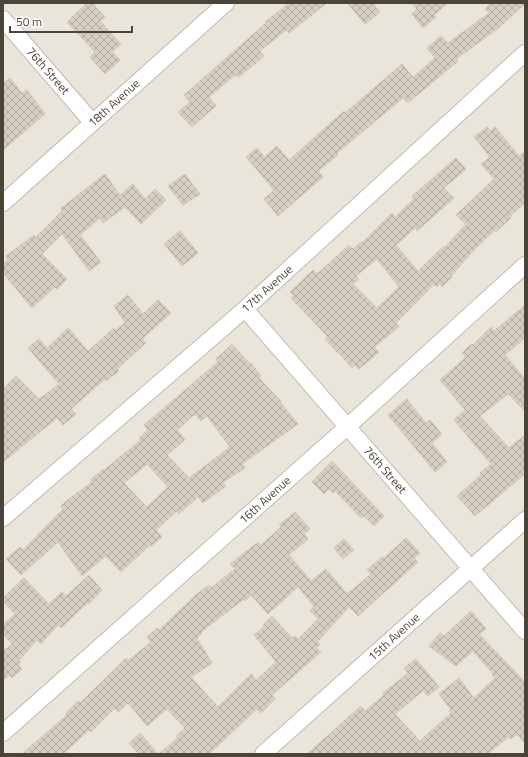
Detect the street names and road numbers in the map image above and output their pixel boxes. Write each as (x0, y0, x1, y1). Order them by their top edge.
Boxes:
street label: 76th Street (22, 43, 75, 99)
street label: 18th Avenue (83, 74, 144, 131)
street label: 17th Avenue (236, 260, 297, 317)
street label: 76th Street (359, 442, 412, 498)
street label: 16th Avenue (234, 471, 295, 528)
street label: 15th Avenue (363, 608, 424, 665)

